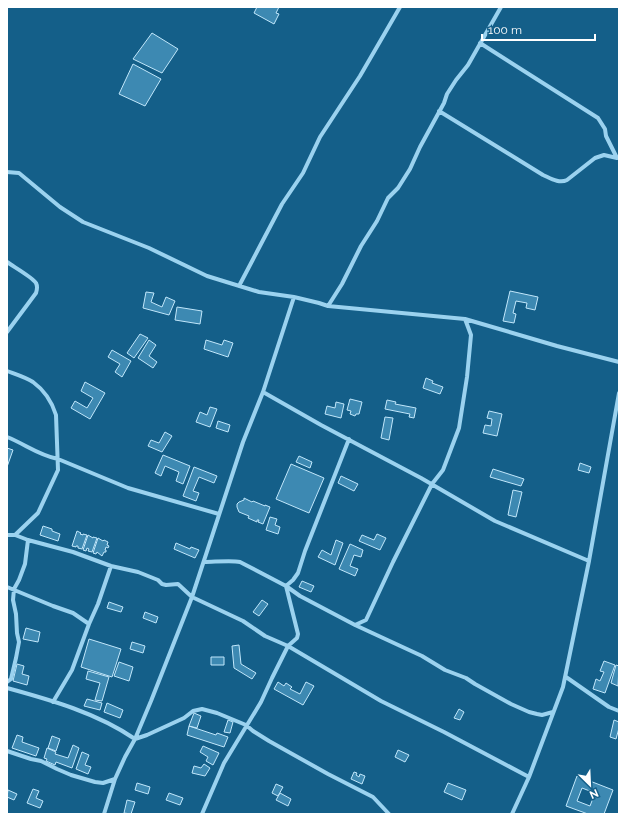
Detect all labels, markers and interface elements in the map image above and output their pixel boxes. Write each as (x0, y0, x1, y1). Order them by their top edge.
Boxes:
scale bar (482, 16, 595, 42)
text: 100 m (488, 23, 522, 37)
north arrow (570, 765, 610, 805)
text: N (587, 786, 600, 801)

